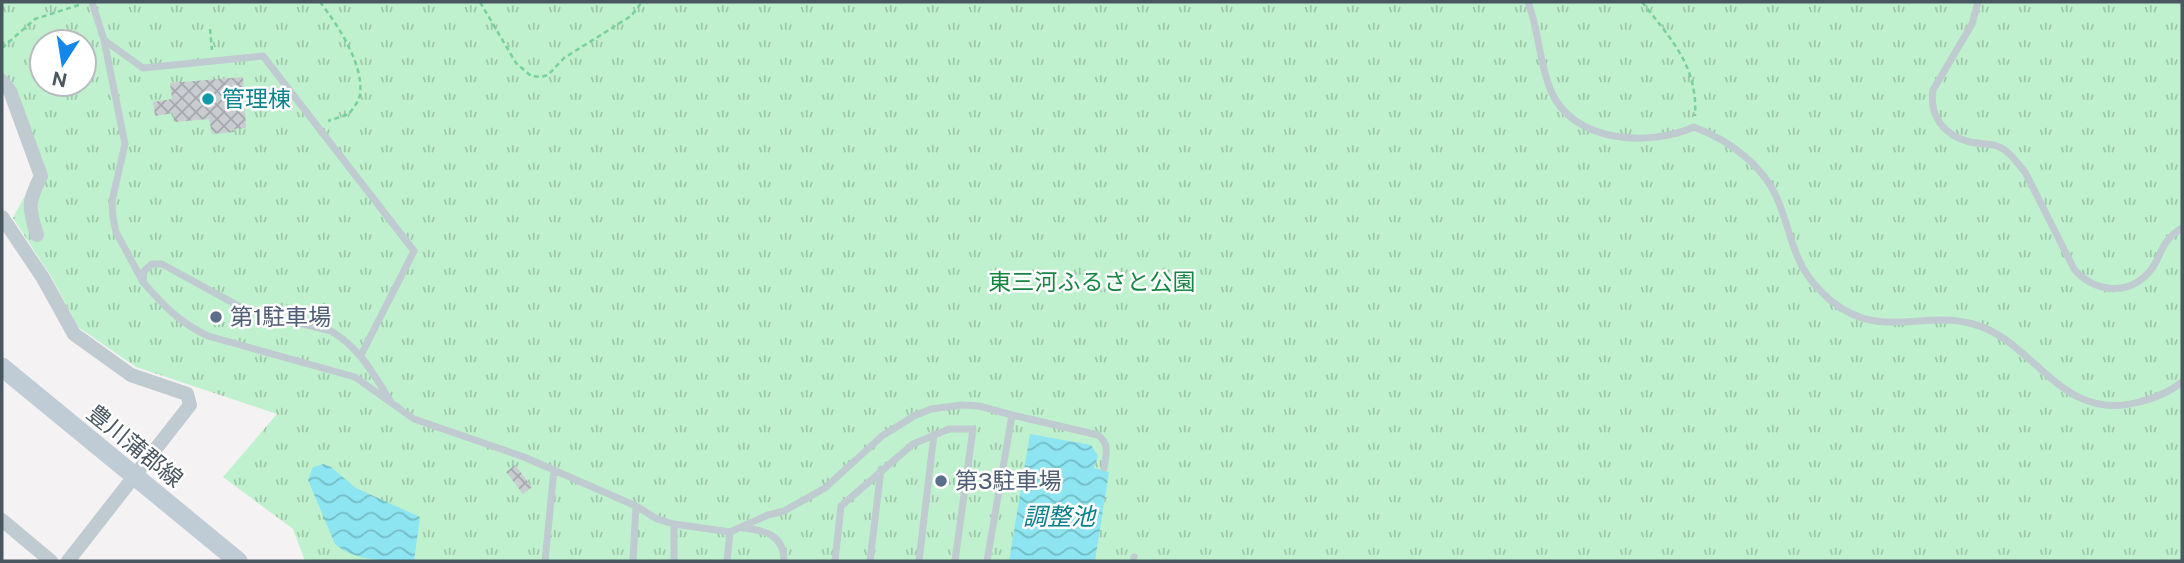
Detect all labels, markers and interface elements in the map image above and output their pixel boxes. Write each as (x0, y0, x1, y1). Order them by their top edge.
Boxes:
north arrow (28, 28, 98, 98)
text: N (50, 67, 69, 92)
place label: 管理棟 (222, 85, 291, 112)
marker: 管理棟 (200, 91, 216, 107)
park label: 東三河ふるさと公園 (989, 268, 1196, 295)
place label: 第1駐車場 (230, 303, 331, 330)
marker: 第1駐車場 (208, 309, 224, 325)
street label: 豊川蒲郡線 (82, 399, 188, 492)
place label: 第3駐車場 (955, 467, 1062, 494)
marker: 第3駐車場 (933, 473, 949, 489)
water label: 調整池 (1023, 502, 1097, 530)

